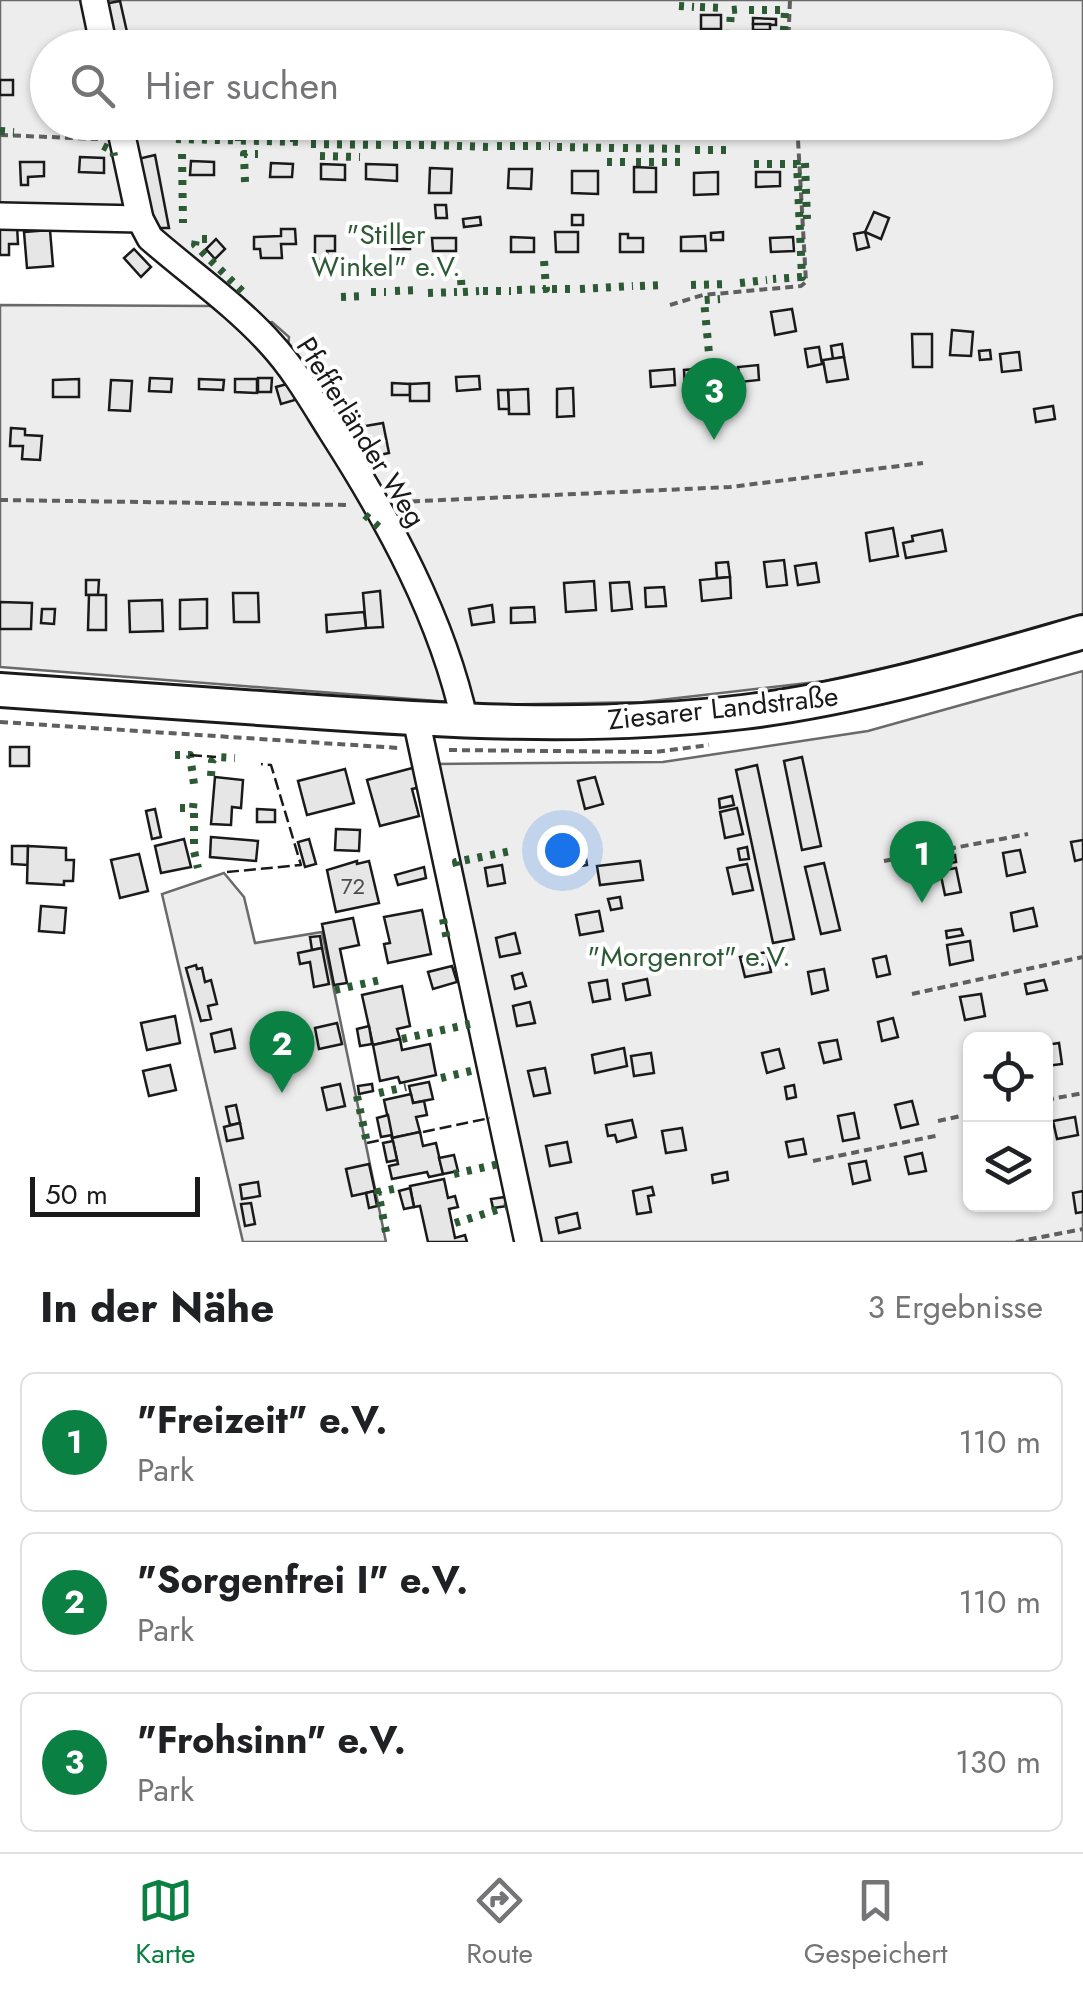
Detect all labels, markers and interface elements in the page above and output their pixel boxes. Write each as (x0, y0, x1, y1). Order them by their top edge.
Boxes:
search box (30, 30, 1053, 140)
icon: search (65, 58, 120, 113)
text: Hier suchen (145, 58, 339, 113)
park label: "Stiller Winkel" e.V. (311, 214, 461, 287)
street label: Pfefferländer Weg (286, 329, 436, 535)
pin: 3 (682, 358, 746, 440)
street label: Ziesarer Landstraße (606, 676, 840, 740)
pin: 1 (890, 820, 954, 903)
your location (537, 825, 588, 876)
house number: 72 (341, 870, 365, 902)
park label: "Morgenrot" e.V. (587, 936, 791, 977)
pin: 2 (250, 1010, 314, 1093)
map controls (963, 1032, 1053, 1212)
button: locate (963, 1032, 1053, 1122)
button: layers (963, 1122, 1053, 1212)
scale bar (30, 1172, 200, 1216)
text: 50 m (45, 1174, 108, 1215)
text: In der Nähe (40, 1277, 274, 1338)
text: 3 Ergebnisse (867, 1284, 1043, 1330)
text: "Freizeit" e.V. (137, 1392, 387, 1447)
text: 1 (66, 1419, 83, 1465)
text: 110 m (958, 1419, 1041, 1465)
text: Park (137, 1447, 194, 1493)
text: "Sorgenfrei I" e.V. (137, 1552, 468, 1607)
text: 2 (64, 1579, 85, 1625)
text: 110 m (958, 1579, 1041, 1625)
text: Park (137, 1607, 194, 1653)
text: "Frohsinn" e.V. (137, 1712, 406, 1767)
text: 3 (65, 1739, 84, 1785)
text: 130 m (955, 1739, 1041, 1785)
text: Park (137, 1767, 194, 1813)
tab: Karte (135, 1873, 195, 1974)
tab: Route (466, 1873, 533, 1974)
tab: Gespeichert (804, 1873, 948, 1974)

